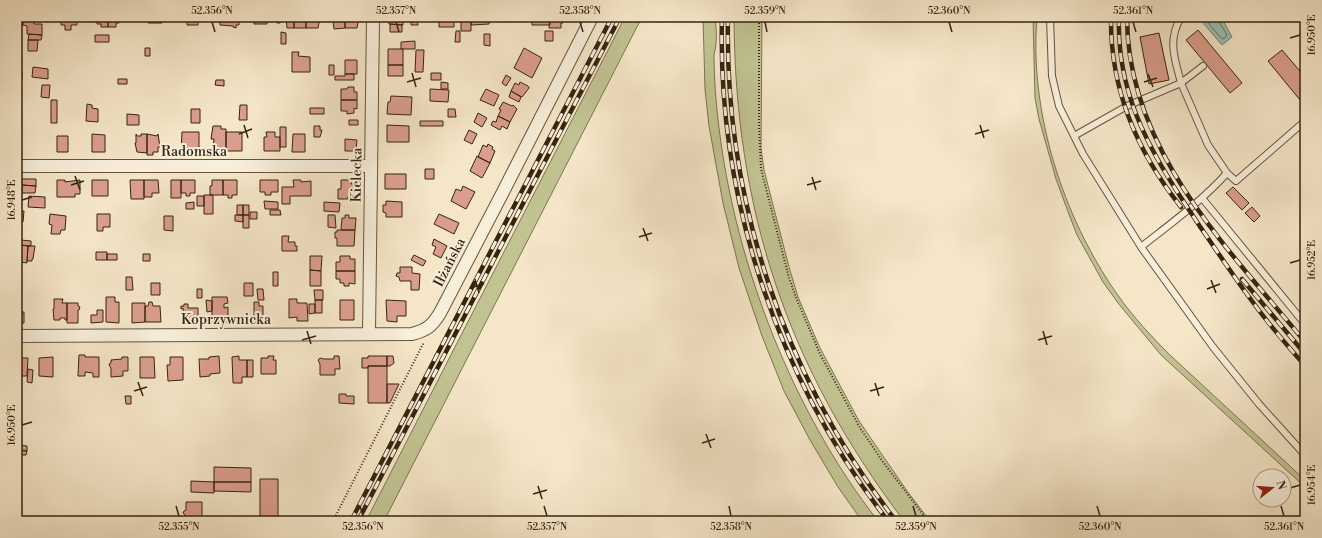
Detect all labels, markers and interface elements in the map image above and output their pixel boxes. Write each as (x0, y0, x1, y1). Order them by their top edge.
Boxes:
text: 52.356°N (191, 5, 233, 17)
text: 52.357°N (376, 5, 417, 17)
text: 52.358°N (559, 5, 601, 17)
text: 52.359°N (744, 5, 786, 17)
text: 52.360°N (928, 5, 971, 17)
text: 52.361°N (1113, 5, 1154, 17)
text: 16.950°E (1306, 14, 1318, 56)
street label: Radomska (161, 143, 228, 161)
street label: Kielecka (348, 146, 366, 203)
text: 16.948°E (6, 179, 18, 220)
street label: Iłżańska (430, 234, 470, 290)
text: 16.952°E (1306, 240, 1318, 280)
street label: Koprzywnicka (181, 311, 272, 329)
text: 16.950°E (6, 404, 18, 446)
text: 16.954°E (1306, 465, 1318, 505)
north arrow (1252, 468, 1292, 508)
text: N (1273, 479, 1289, 492)
text: 52.355°N (158, 521, 200, 533)
text: 52.356°N (342, 521, 384, 533)
text: 52.357°N (527, 521, 568, 533)
text: 52.358°N (710, 521, 752, 533)
text: 52.359°N (895, 521, 937, 533)
text: 52.360°N (1079, 521, 1122, 533)
text: 52.361°N (1264, 521, 1305, 533)

